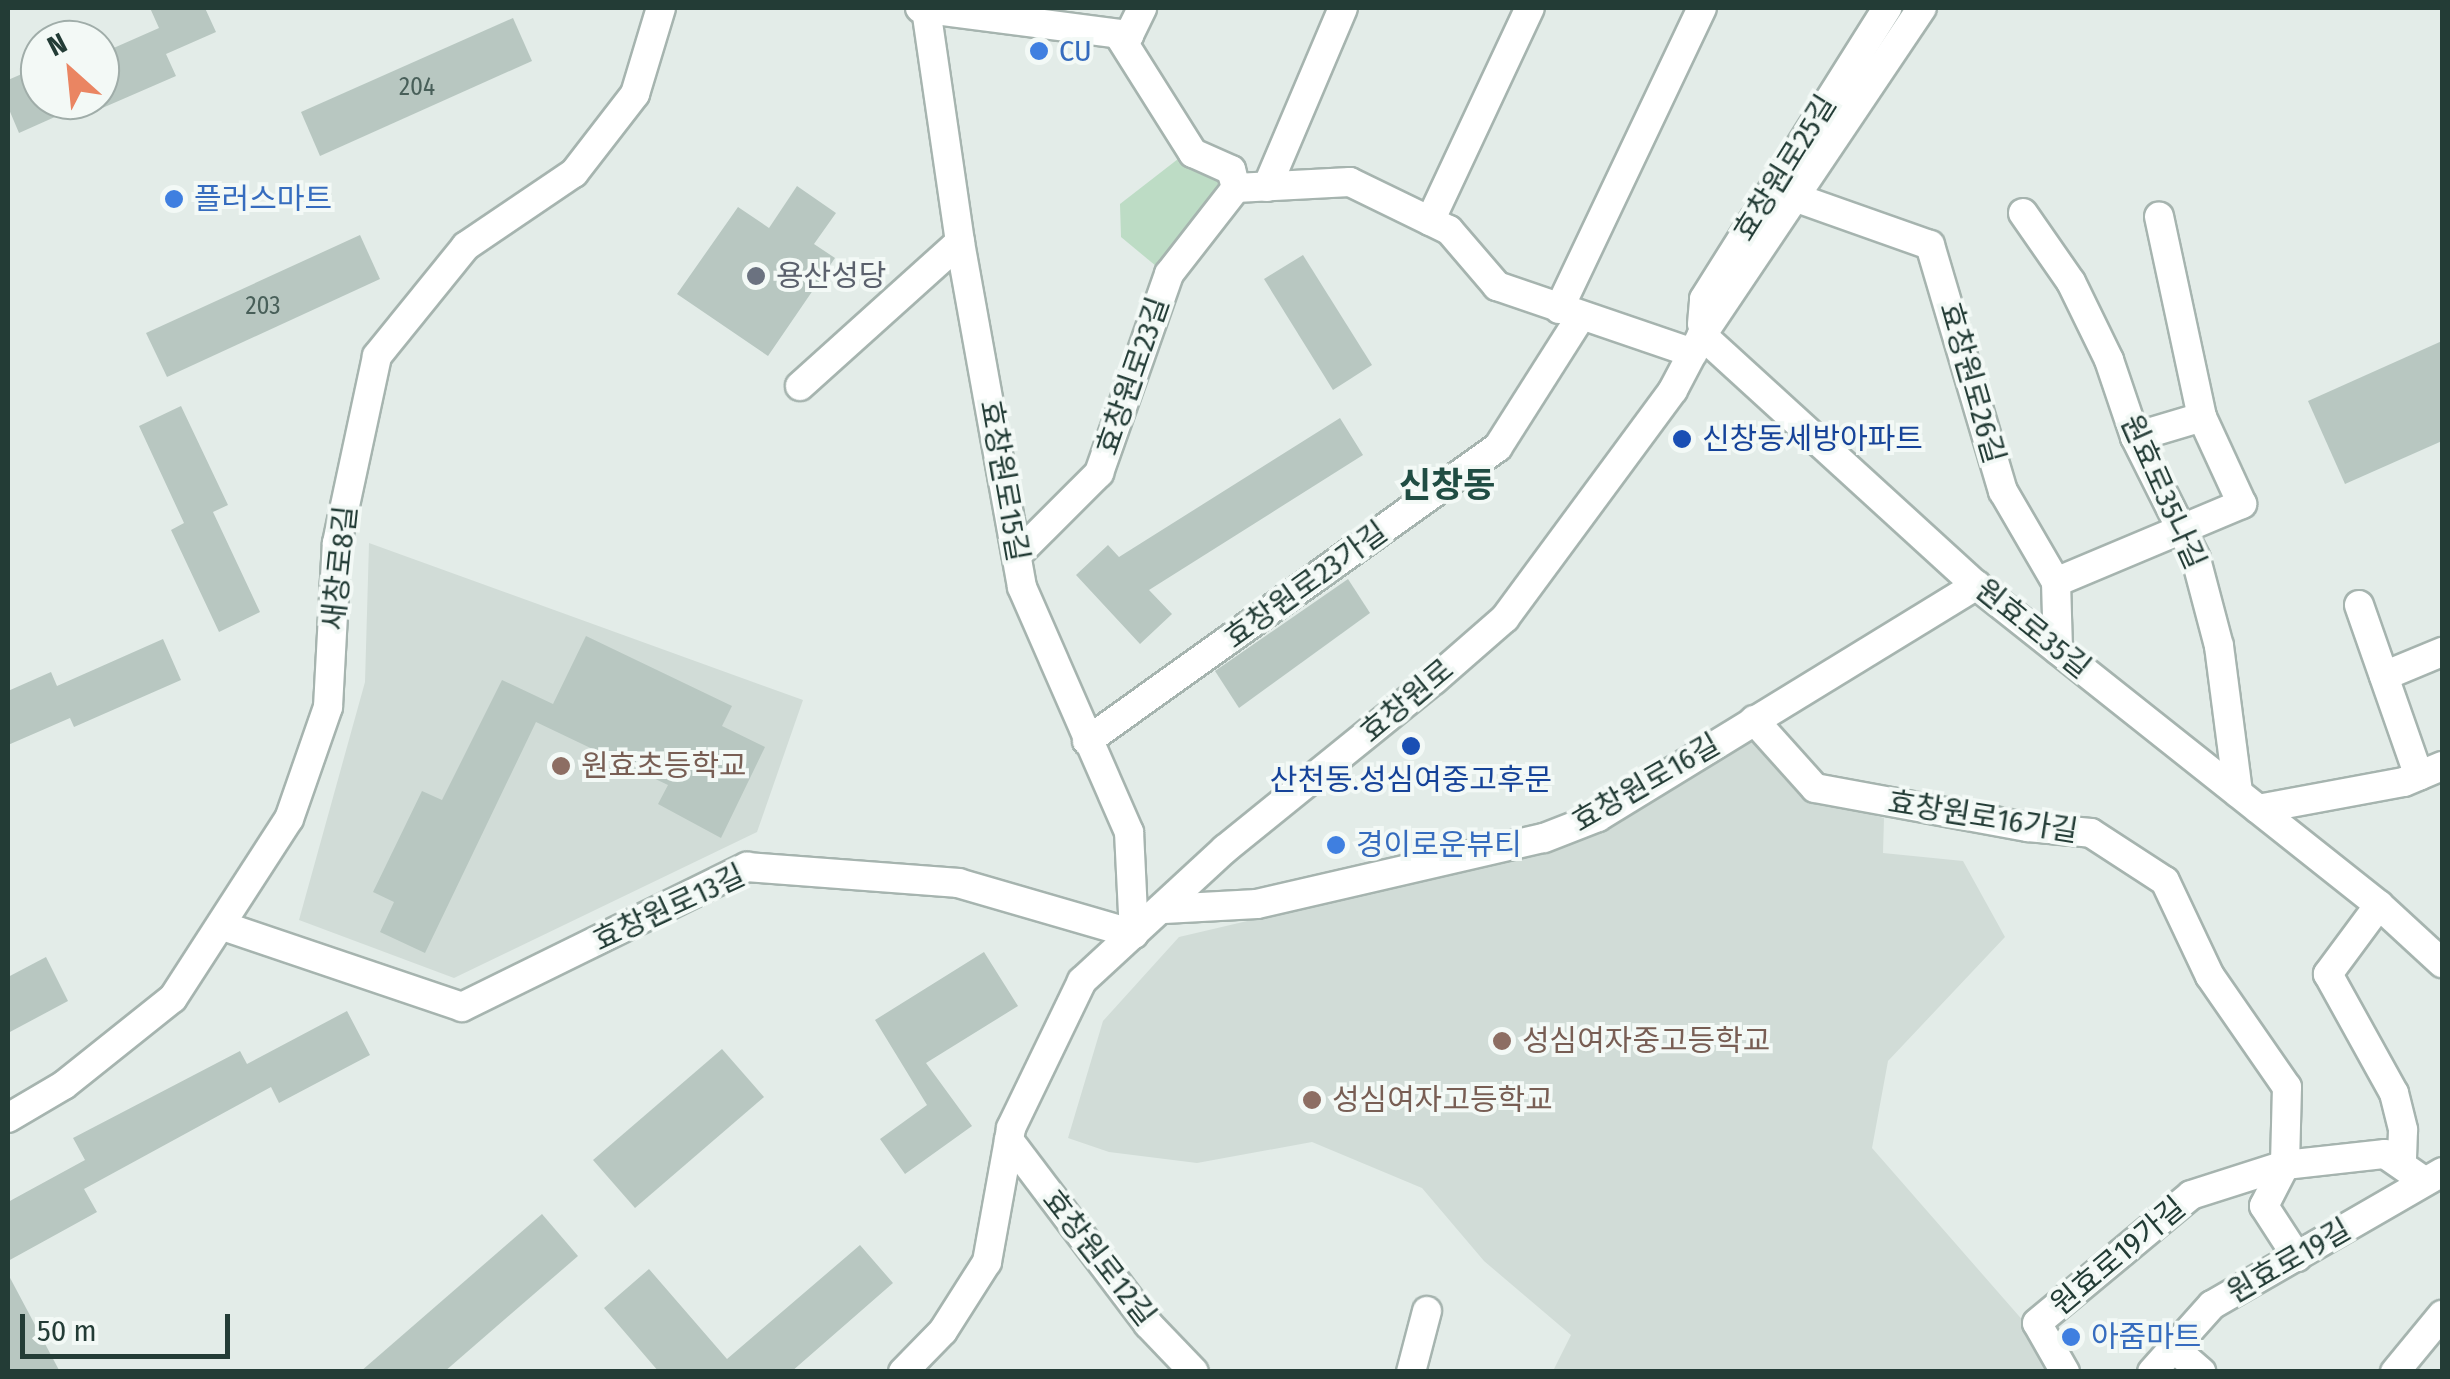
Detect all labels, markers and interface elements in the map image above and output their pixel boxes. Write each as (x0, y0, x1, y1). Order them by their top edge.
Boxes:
north arrow (20, 20, 120, 120)
text: N (42, 26, 72, 63)
place label: CU (1059, 33, 1092, 69)
marker: CU (1028, 40, 1050, 62)
house number: 204 (399, 72, 435, 102)
street label: 효창원로25길 (1726, 88, 1844, 248)
place label: 플러스마트 (194, 181, 332, 217)
marker: 플러스마트 (163, 188, 185, 210)
place label: 용산성당 (776, 258, 886, 294)
marker: 용산성당 (745, 265, 767, 287)
house number: 203 (245, 291, 281, 321)
street label: 효창원로23길 (1089, 292, 1177, 460)
street label: 효창원로26길 (1932, 298, 2012, 468)
street label: 효창원로15길 (972, 397, 1036, 565)
street label: 원효로35나길 (2113, 409, 2213, 575)
place label: 신창동세방아파트 (1702, 421, 1923, 457)
marker: 신창동세방아파트 (1671, 428, 1693, 450)
district label: 신창동 (1399, 464, 1495, 506)
street label: 새창로8길 (316, 504, 364, 632)
street label: 효창원로23가길 (1218, 514, 1394, 656)
street label: 원효로35길 (1968, 572, 2098, 686)
street label: 효창원로 (1353, 652, 1461, 750)
street label: 효창원로16길 (1566, 726, 1726, 840)
marker: 산천동.성심여중고후문 (1400, 735, 1422, 757)
place label: 원효초등학교 (581, 748, 747, 784)
marker: 원효초등학교 (550, 755, 572, 777)
place label: 산천동.성심여중고후문 (1270, 762, 1552, 798)
street label: 효창원로16가길 (1885, 784, 2081, 850)
place label: 경이로운뷰티 (1356, 827, 1522, 863)
marker: 경이로운뷰티 (1325, 834, 1347, 856)
street label: 효창원로13길 (587, 857, 751, 959)
place label: 성심여자중고등학교 (1522, 1023, 1770, 1059)
marker: 성심여자중고등학교 (1491, 1030, 1513, 1052)
place label: 성심여자고등학교 (1332, 1082, 1553, 1118)
marker: 성심여자고등학교 (1301, 1089, 1323, 1111)
street label: 효창원로12길 (1035, 1183, 1163, 1333)
street label: 원효로19가길 (2044, 1189, 2192, 1323)
street label: 원효로19길 (2221, 1211, 2357, 1311)
scale bar (25, 1294, 235, 1356)
text: 50 m (37, 1313, 97, 1349)
place label: 아줌마트 (2091, 1319, 2201, 1355)
marker: 아줌마트 (2060, 1326, 2082, 1348)

